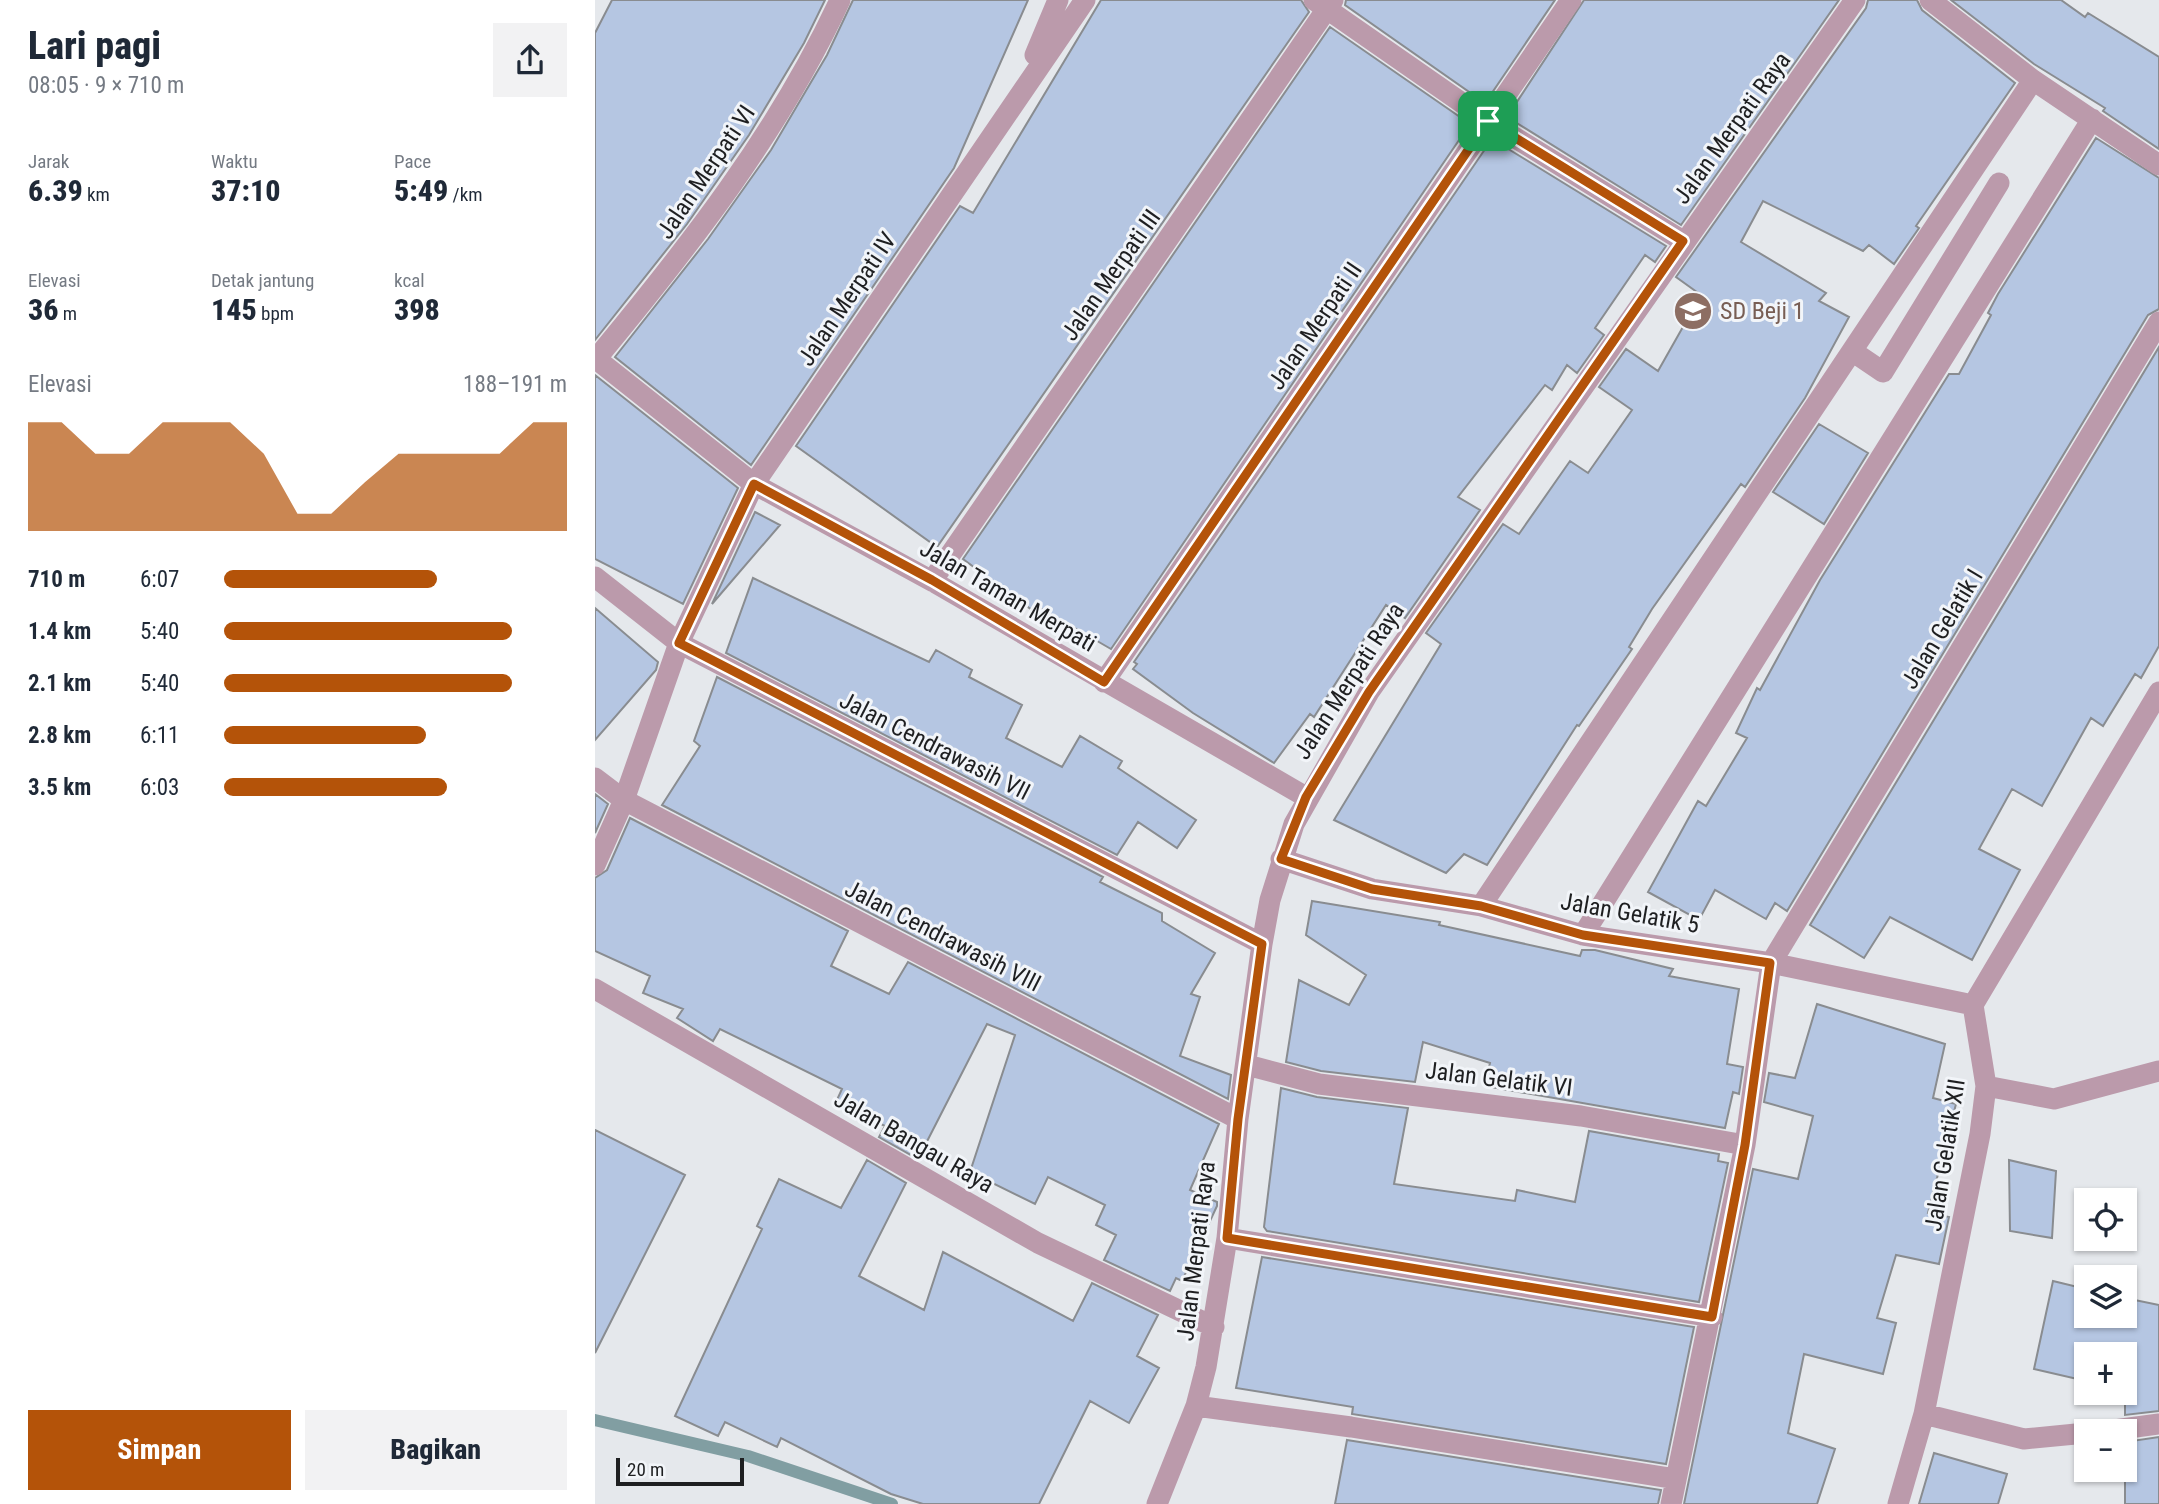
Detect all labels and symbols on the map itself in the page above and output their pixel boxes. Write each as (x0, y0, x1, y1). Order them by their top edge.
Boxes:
street label: Jalan Merpati Raya (1668, 47, 1796, 209)
pin (1458, 91, 1518, 151)
street label: Jalan Merpati VI (651, 100, 761, 244)
street label: Jalan Merpati III (1056, 204, 1166, 346)
street label: Jalan Merpati IV (792, 227, 902, 371)
street label: Jalan Merpati II (1262, 257, 1368, 395)
school or university icon: SD Beji 1 (1672, 290, 1714, 332)
place label: SD Beji 1 (1720, 297, 1804, 325)
street label: Jalan Taman Merpati (915, 534, 1101, 658)
street label: Jalan Gelatik I (1895, 564, 1989, 694)
street label: Jalan Merpati Raya (1288, 598, 1410, 764)
street label: Jalan Cendrawasih VII (835, 686, 1035, 806)
street label: Jalan Cendrawasih VIII (840, 874, 1046, 998)
street label: Jalan Gelatik 5 (1558, 887, 1702, 939)
street label: Jalan Gelatik VI (1424, 1056, 1574, 1102)
street label: Jalan Gelatik XII (1919, 1077, 1971, 1233)
street label: Jalan Bangau Raya (829, 1085, 999, 1199)
street label: Jalan Merpati Raya (1171, 1160, 1221, 1342)
scale bar (616, 1455, 744, 1487)

